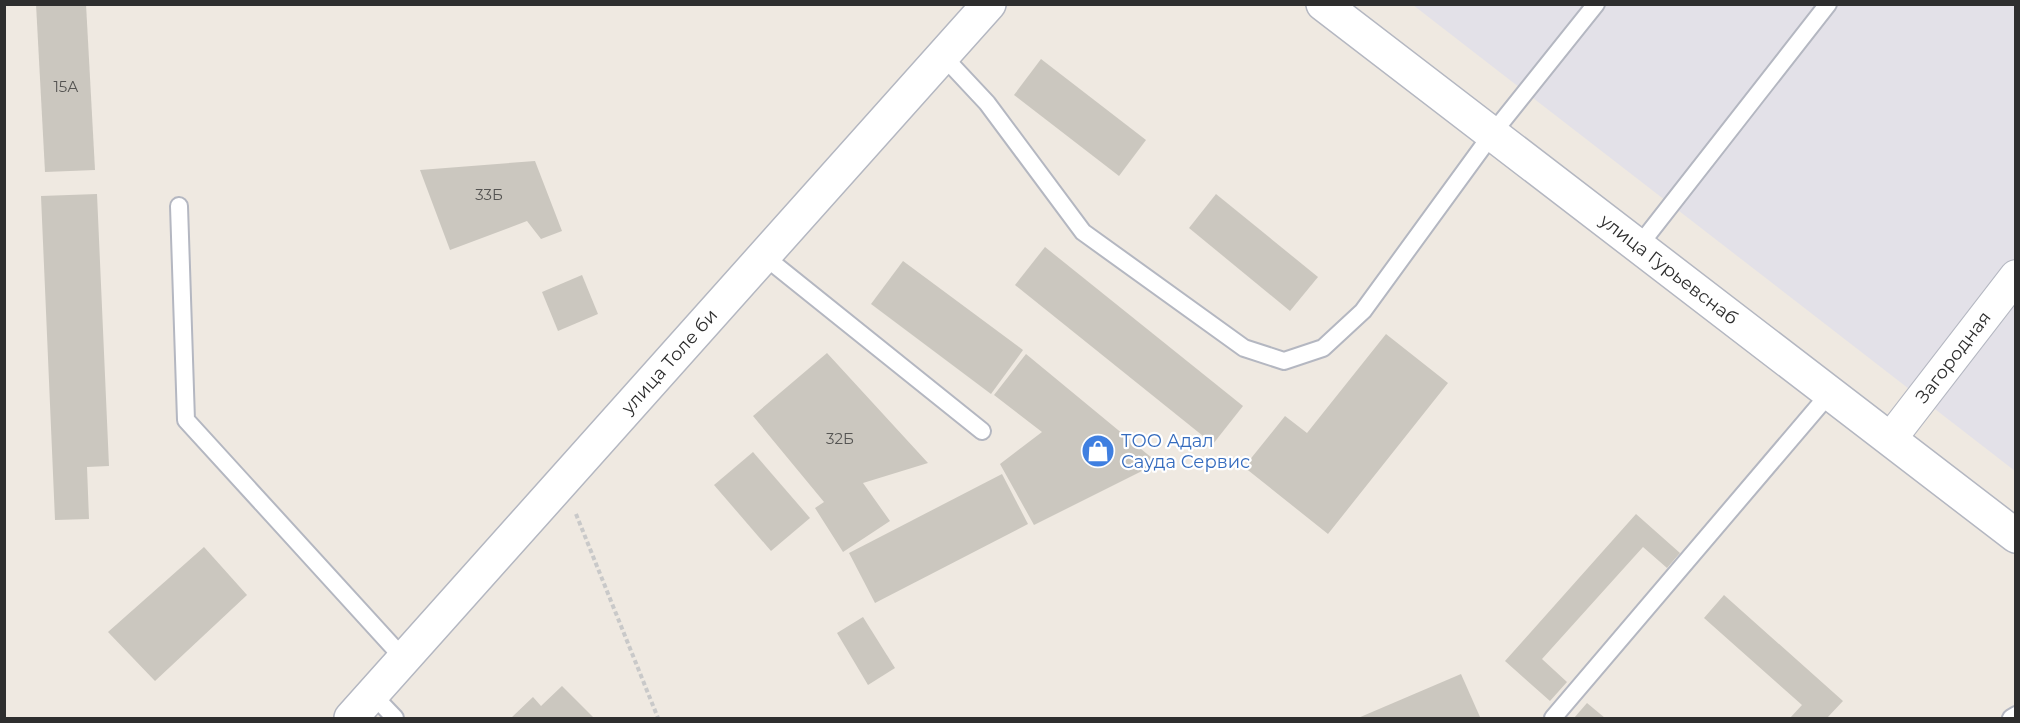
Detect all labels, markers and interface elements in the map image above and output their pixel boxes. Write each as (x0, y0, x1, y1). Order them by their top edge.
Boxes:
house number: 15А (53, 77, 79, 96)
house number: 33Б (475, 185, 503, 204)
street label: улица Гурьевснаб (1595, 209, 1742, 329)
street label: улица Толе би (616, 304, 722, 419)
street label: Загородная (1911, 307, 1996, 408)
house number: 32Б (826, 429, 854, 448)
place label: ТОО Адал Сауда Сервис (1121, 430, 1250, 473)
shop icon: ТОО Адал Сауда Сервис (1080, 433, 1116, 469)

